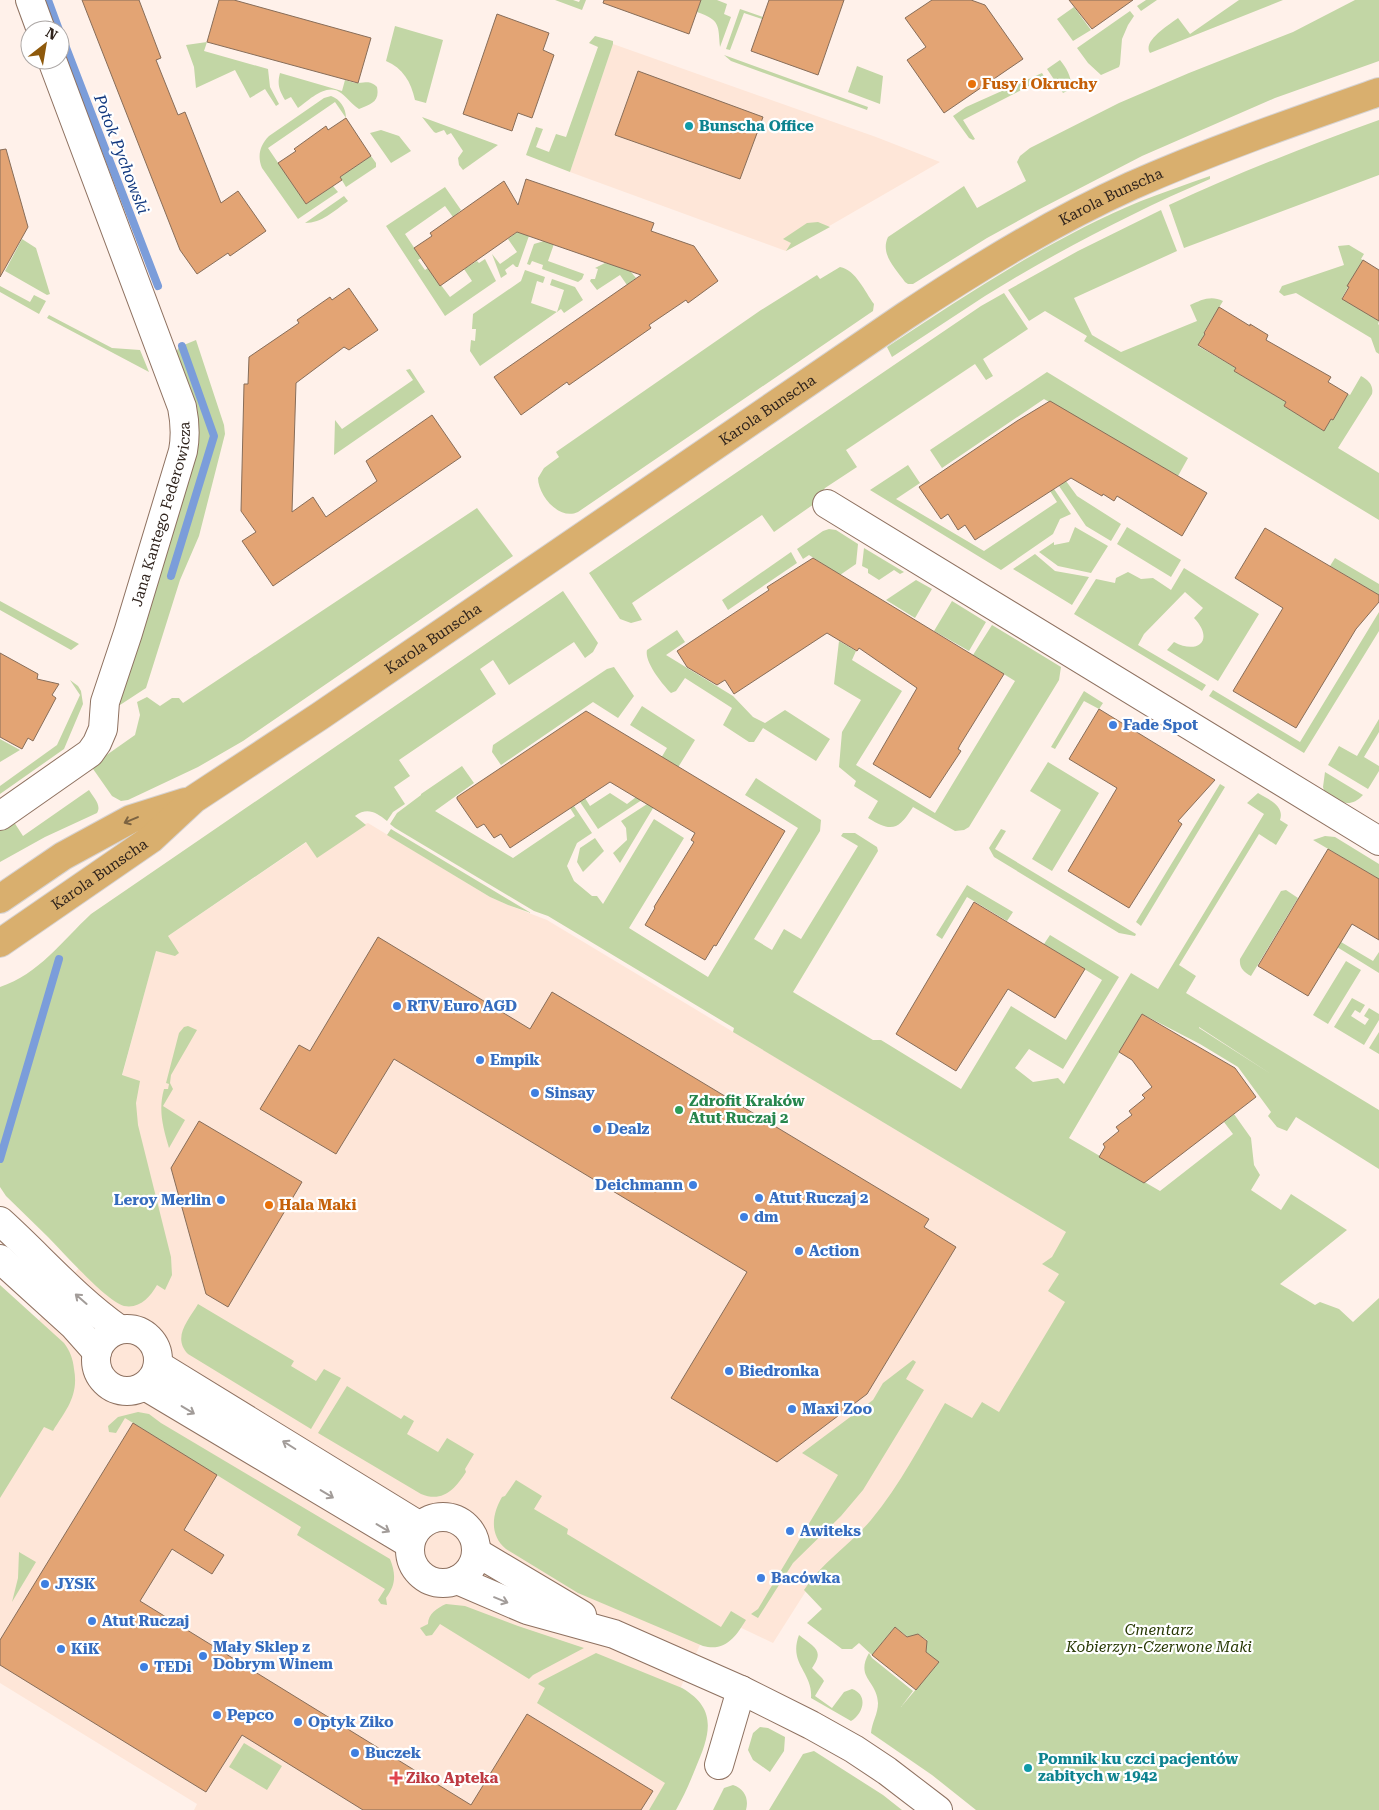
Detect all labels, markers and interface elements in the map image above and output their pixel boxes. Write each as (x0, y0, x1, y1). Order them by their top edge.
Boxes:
north arrow (20, 20, 70, 70)
text: N (43, 24, 61, 44)
place label: Fusy i Okruchy (982, 75, 1097, 93)
marker: Fusy i Okruchy (966, 78, 978, 90)
water label: Potok Pychowski (90, 91, 153, 217)
place label: Bunscha Office (699, 117, 814, 135)
marker: Bunscha Office (683, 120, 695, 132)
street label: Karola Bunscha (1056, 164, 1166, 229)
street label: Karola Bunscha (716, 371, 819, 449)
street label: Jana Kantego Federowicza (128, 421, 194, 609)
street label: Karola Bunscha (381, 599, 485, 678)
place label: Fade Spot (1123, 716, 1198, 734)
marker: Fade Spot (1107, 719, 1119, 731)
one-way arrow (124, 816, 139, 826)
street label: Karola Bunscha (48, 835, 151, 914)
place label: RTV Euro AGD (407, 997, 517, 1015)
marker: RTV Euro AGD (391, 1000, 403, 1012)
place label: Empik (490, 1051, 540, 1069)
marker: Empik (474, 1054, 486, 1066)
place label: Sinsay (545, 1084, 595, 1102)
marker: Sinsay (529, 1087, 541, 1099)
place label: Zdrofit Kraków Atut Ruczaj 2 (689, 1092, 805, 1127)
marker: Zdrofit Kraków Atut Ruczaj 2 (673, 1104, 685, 1116)
place label: Dealz (607, 1120, 650, 1138)
marker: Dealz (591, 1123, 603, 1135)
place label: Deichmann (595, 1176, 683, 1194)
marker: Deichmann (687, 1179, 699, 1191)
place label: Atut Ruczaj 2 (769, 1189, 869, 1207)
place label: Leroy Merlin (114, 1191, 211, 1209)
marker: Atut Ruczaj 2 (753, 1192, 765, 1204)
marker: Leroy Merlin (215, 1194, 227, 1206)
place label: Hala Maki (279, 1196, 356, 1214)
marker: Hala Maki (263, 1199, 275, 1211)
place label: dm (754, 1208, 779, 1226)
marker: dm (738, 1211, 750, 1223)
place label: Action (809, 1242, 859, 1260)
marker: Action (793, 1245, 805, 1257)
one-way arrow (75, 1293, 88, 1304)
place label: Biedronka (739, 1362, 819, 1380)
marker: Biedronka (723, 1365, 735, 1377)
place label: Maxi Zoo (802, 1400, 873, 1418)
marker: Maxi Zoo (786, 1403, 798, 1415)
one-way arrow (180, 1406, 194, 1416)
one-way arrow (283, 1440, 297, 1450)
one-way arrow (319, 1490, 333, 1500)
place label: Awiteks (800, 1522, 861, 1540)
one-way arrow (375, 1523, 389, 1533)
marker: Awiteks (784, 1525, 796, 1537)
place label: Bacówka (771, 1569, 841, 1587)
marker: Bacówka (755, 1572, 767, 1584)
place label: JYSK (55, 1575, 96, 1593)
marker: JYSK (39, 1578, 51, 1590)
one-way arrow (494, 1596, 509, 1605)
place label: Atut Ruczaj (102, 1612, 189, 1630)
marker: Atut Ruczaj (86, 1615, 98, 1627)
park label: Cmentarz Kobierzyn-Czerwone Maki (1065, 1621, 1252, 1656)
place label: Mały Sklep z Dobrym Winem (213, 1638, 333, 1673)
place label: KiK (71, 1640, 100, 1658)
marker: KiK (55, 1643, 67, 1655)
marker: Mały Sklep z Dobrym Winem (197, 1650, 209, 1662)
place label: TEDi (154, 1658, 192, 1676)
marker: TEDi (138, 1661, 150, 1673)
place label: Pepco (227, 1706, 275, 1724)
marker: Pepco (211, 1709, 223, 1721)
place label: Optyk Ziko (308, 1713, 394, 1731)
marker: Optyk Ziko (292, 1716, 304, 1728)
place label: Buczek (365, 1744, 422, 1762)
marker: Buczek (349, 1747, 361, 1759)
place label: Pomnik ku czci pacjentów zabitych w 1942 (1038, 1750, 1238, 1785)
marker: Pomnik ku czci pacjentów zabitych w 1942 (1022, 1762, 1034, 1774)
place label: Ziko Apteka (406, 1769, 499, 1787)
marker: Ziko Apteka (390, 1772, 402, 1784)

